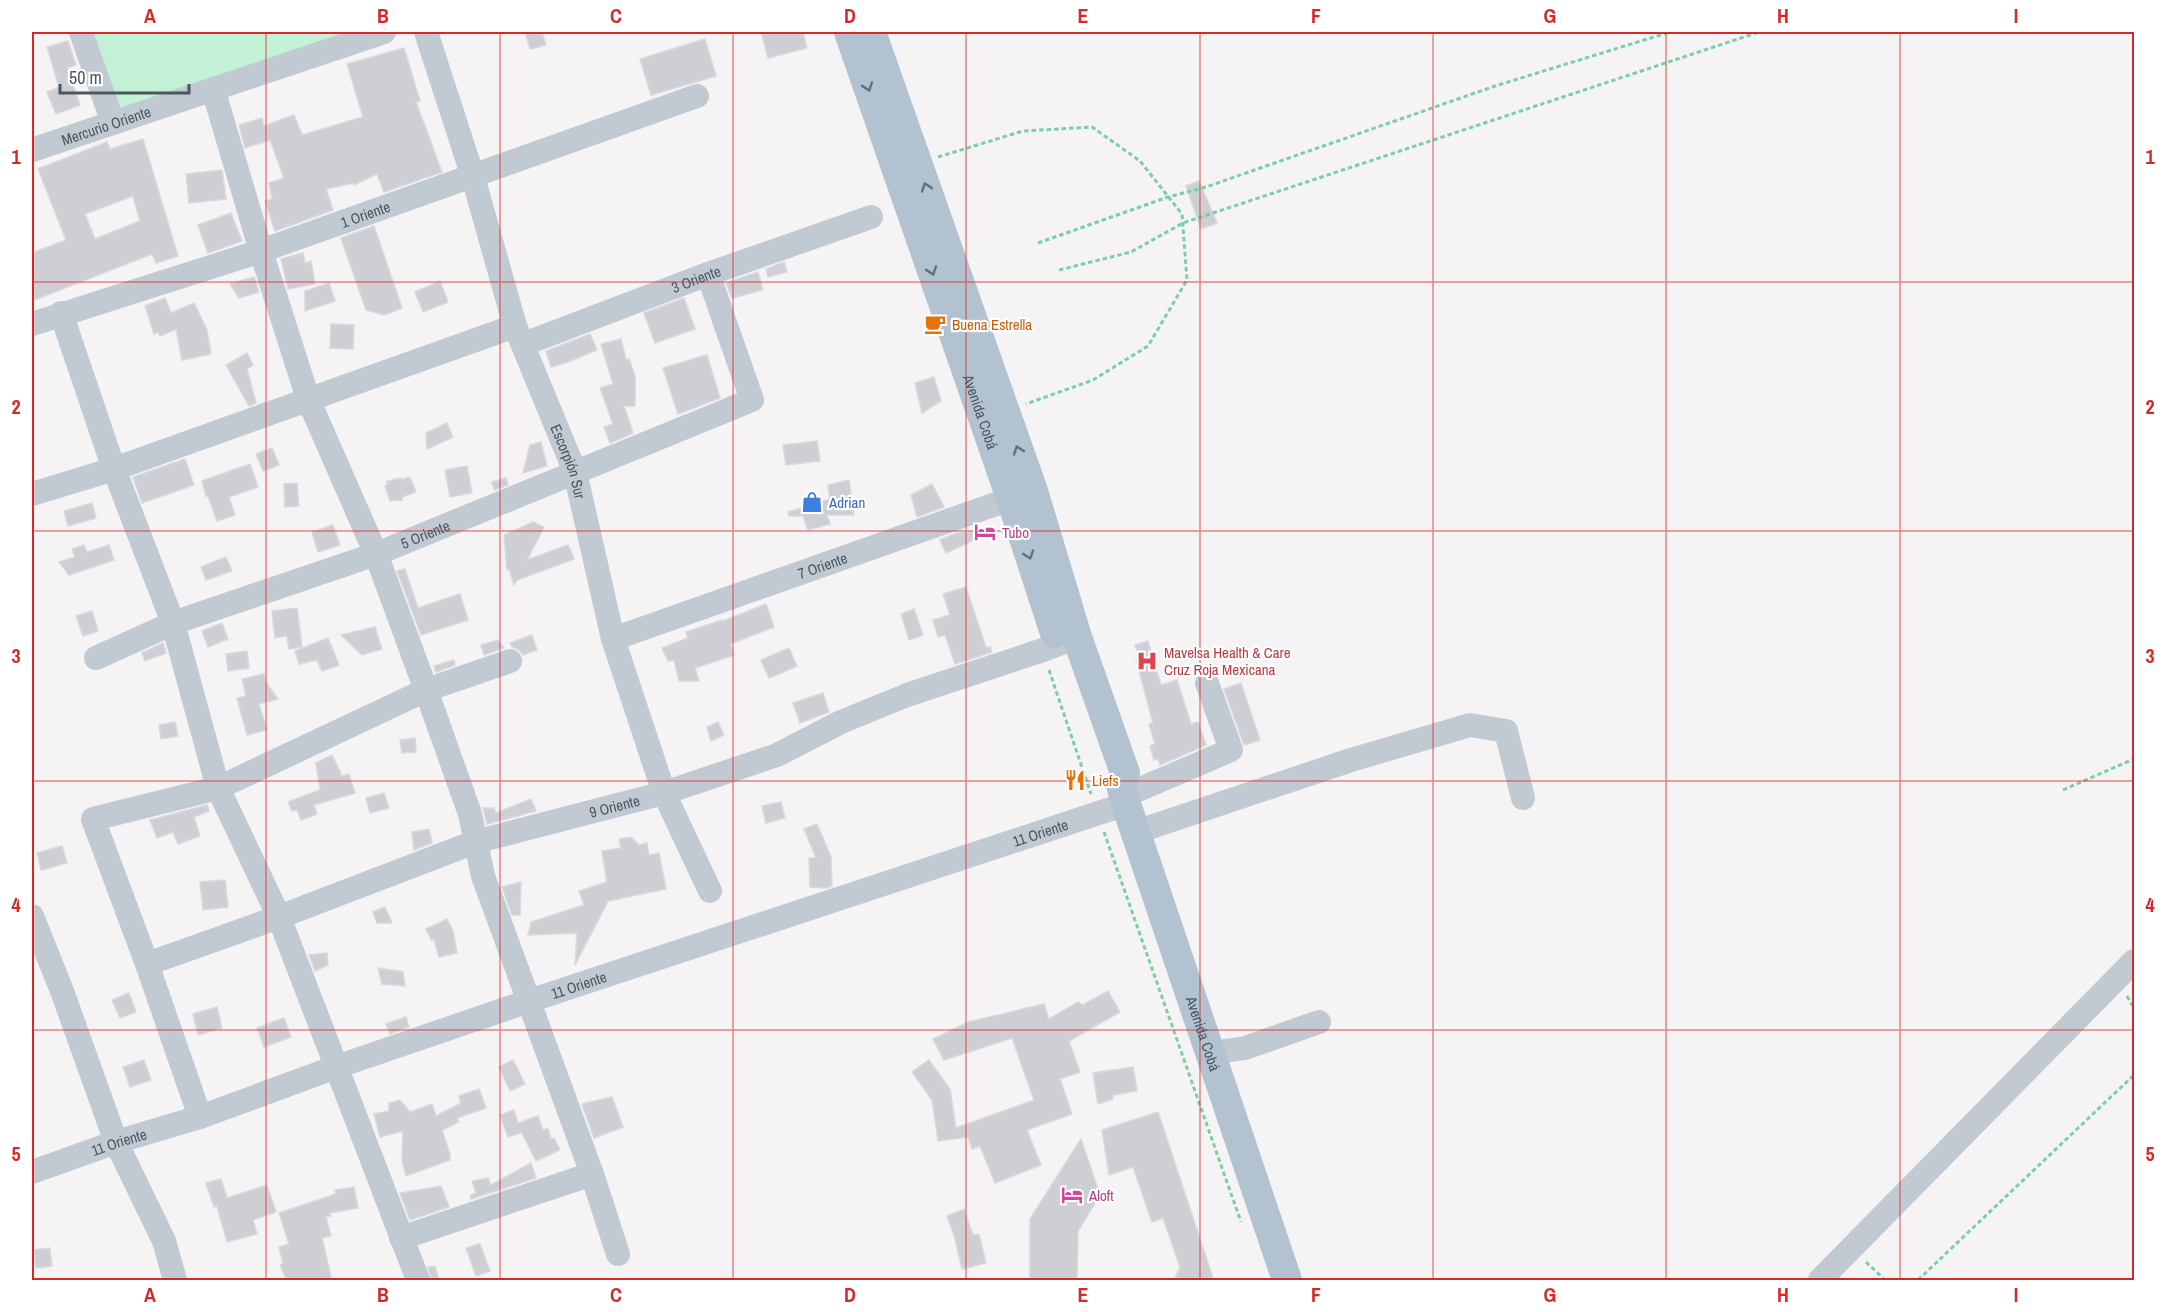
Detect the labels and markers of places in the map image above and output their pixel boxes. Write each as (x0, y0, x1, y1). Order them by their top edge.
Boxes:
cafe icon: Buena Estrella (923, 312, 947, 336)
place label: Buena Estrella (952, 314, 1032, 335)
shop icon: Adrian (800, 490, 824, 514)
place label: Adrian (828, 492, 865, 513)
hotel icon: Tubo (973, 520, 997, 544)
place label: Tubo (1002, 522, 1029, 543)
place label: Mavelsa Health & Care Cruz Roja Mexicana (1164, 642, 1291, 680)
hospital icon: Mavelsa Health & Care Cruz Roja Mexicana (1135, 649, 1159, 673)
restaurant icon: Liefs (1063, 768, 1087, 792)
place label: Liefs (1092, 770, 1119, 791)
hotel icon: Aloft (1060, 1183, 1084, 1207)
place label: Aloft (1088, 1185, 1114, 1206)

